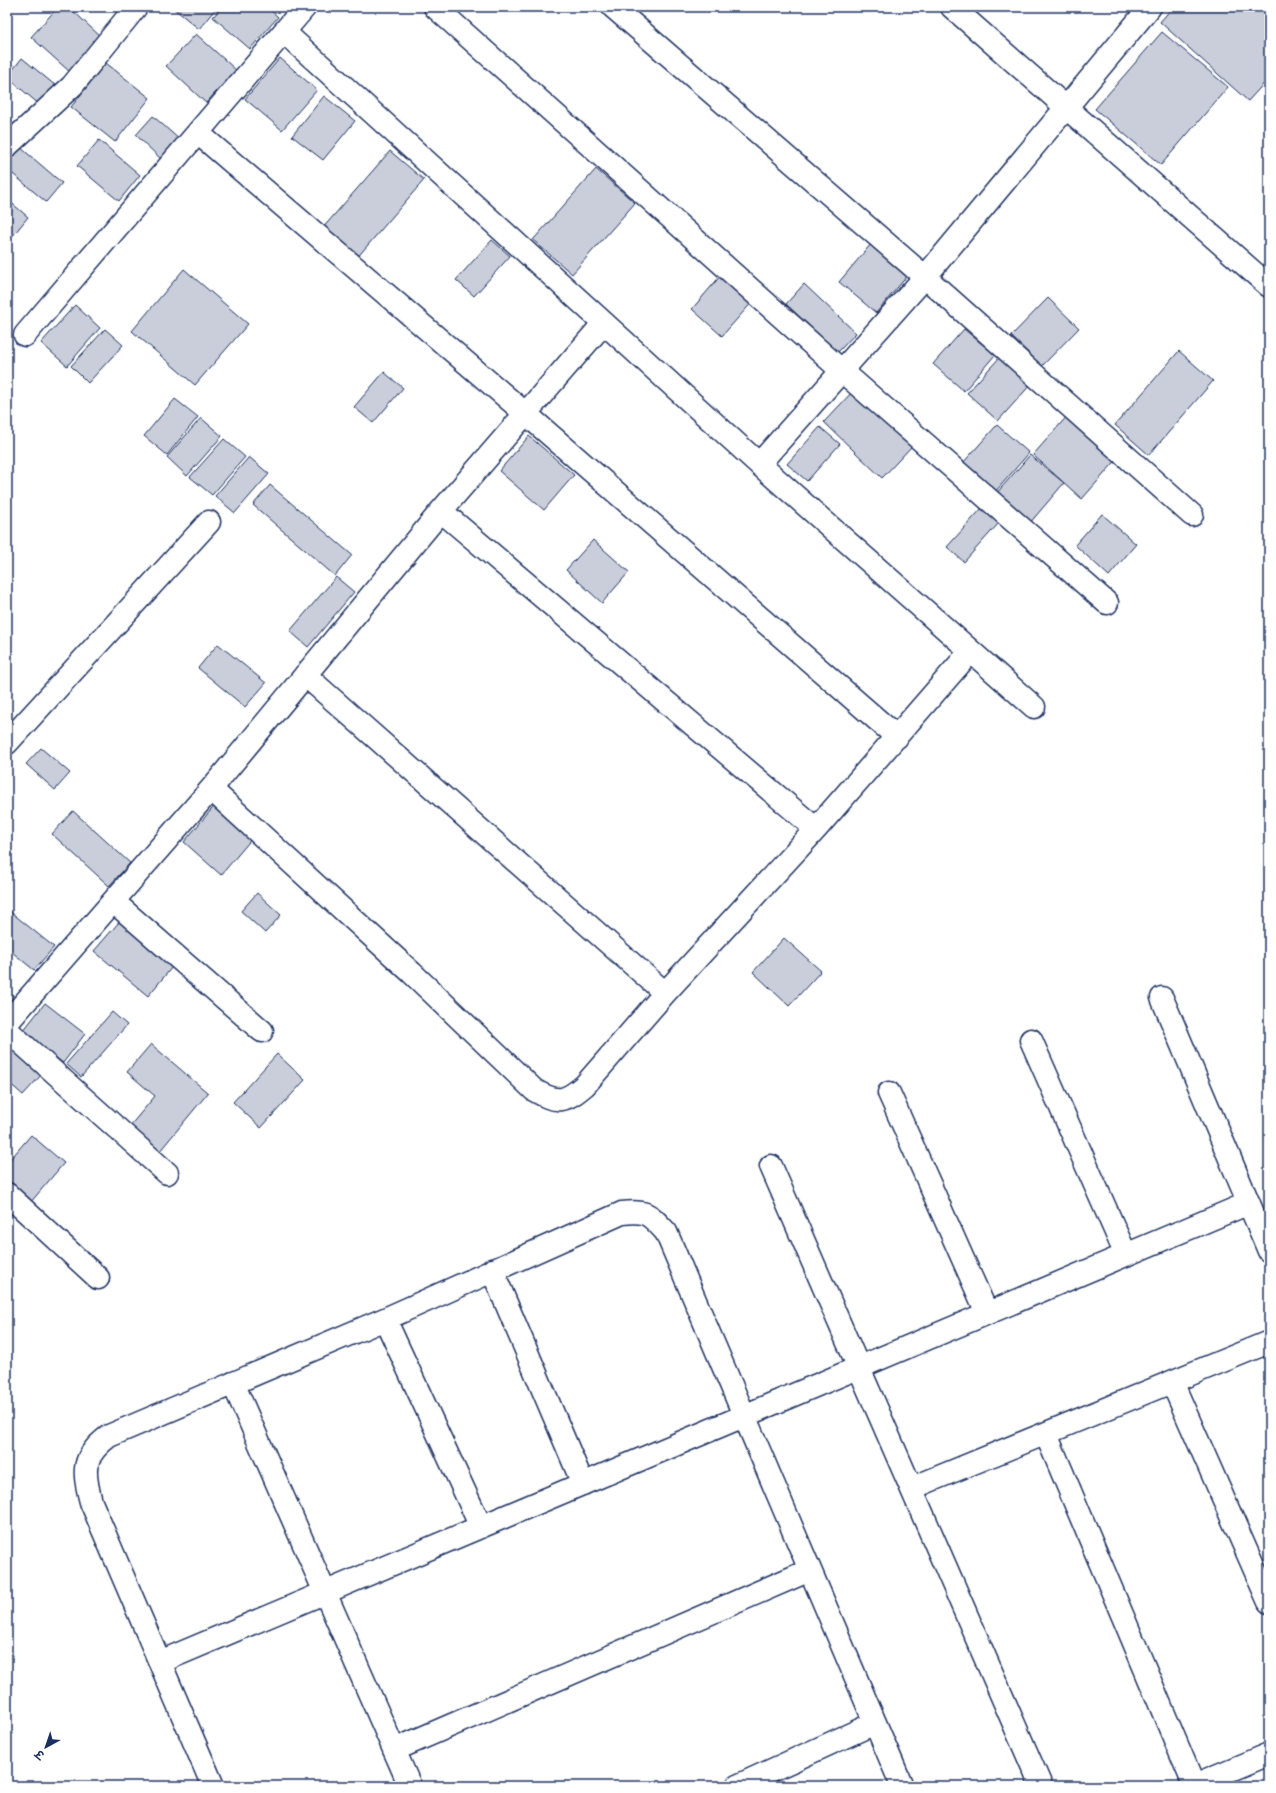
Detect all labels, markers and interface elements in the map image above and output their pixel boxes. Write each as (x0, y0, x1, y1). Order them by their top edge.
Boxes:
north arrow (26, 1727, 66, 1767)
text: उ (30, 1746, 48, 1764)

